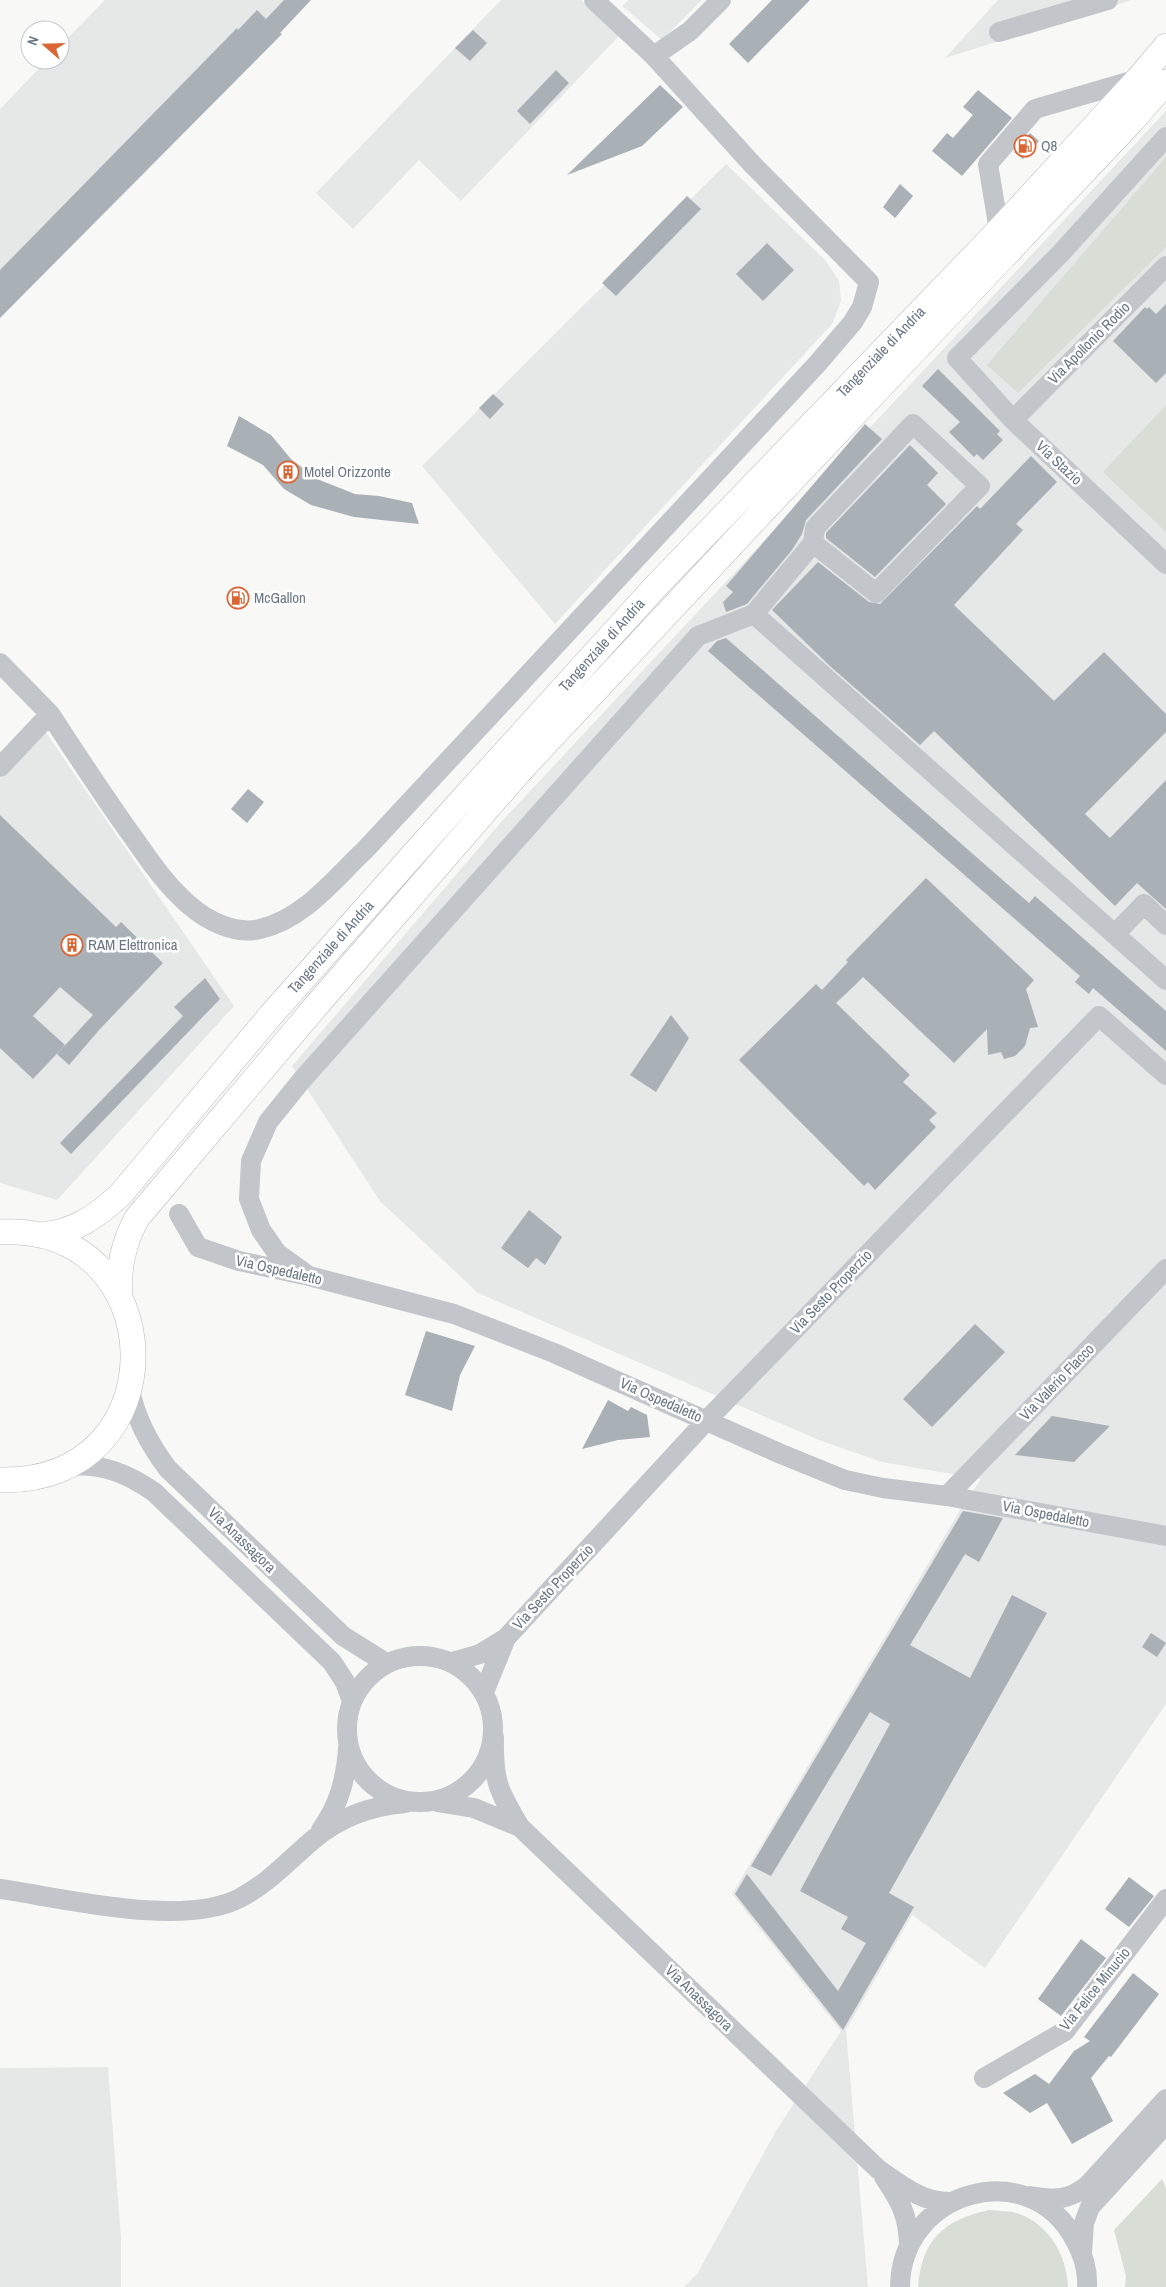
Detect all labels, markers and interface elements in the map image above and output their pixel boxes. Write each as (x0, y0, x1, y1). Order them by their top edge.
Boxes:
north arrow (20, 20, 70, 70)
text: N (23, 34, 43, 48)
fuel station icon: Q8 (1013, 134, 1037, 158)
place label: Q8 (1041, 135, 1058, 156)
street label: Via Apollonio Rodio (1043, 297, 1135, 388)
street label: Tangenziale di Andria (832, 301, 930, 402)
street label: Via Stazio (1031, 436, 1087, 490)
building icon: Motel Orizzonte (276, 460, 300, 484)
place label: Motel Orizzonte (304, 461, 391, 482)
fuel station icon: McGallon (226, 586, 250, 610)
place label: McGallon (254, 587, 306, 608)
street label: Tangenziale di Andria (554, 593, 649, 696)
street label: Tangenziale di Andria (283, 895, 378, 998)
building icon: RAM Elettronica (60, 933, 84, 957)
place label: RAM Elettronica (88, 934, 178, 955)
street label: Via Sesto Properzio (785, 1245, 876, 1338)
street label: Via Ospedaletto (234, 1249, 325, 1290)
street label: Via Valerio Flacco (1015, 1339, 1099, 1425)
street label: Via Ospedaletto (617, 1372, 706, 1427)
street label: Via Ospedaletto (1001, 1495, 1091, 1532)
street label: Via Anassagora (204, 1502, 281, 1577)
street label: Via Sesto Properzio (507, 1539, 598, 1634)
street label: Via Felice Minucio (1054, 1942, 1135, 2035)
street label: Via Anassagora (661, 1960, 738, 2035)

